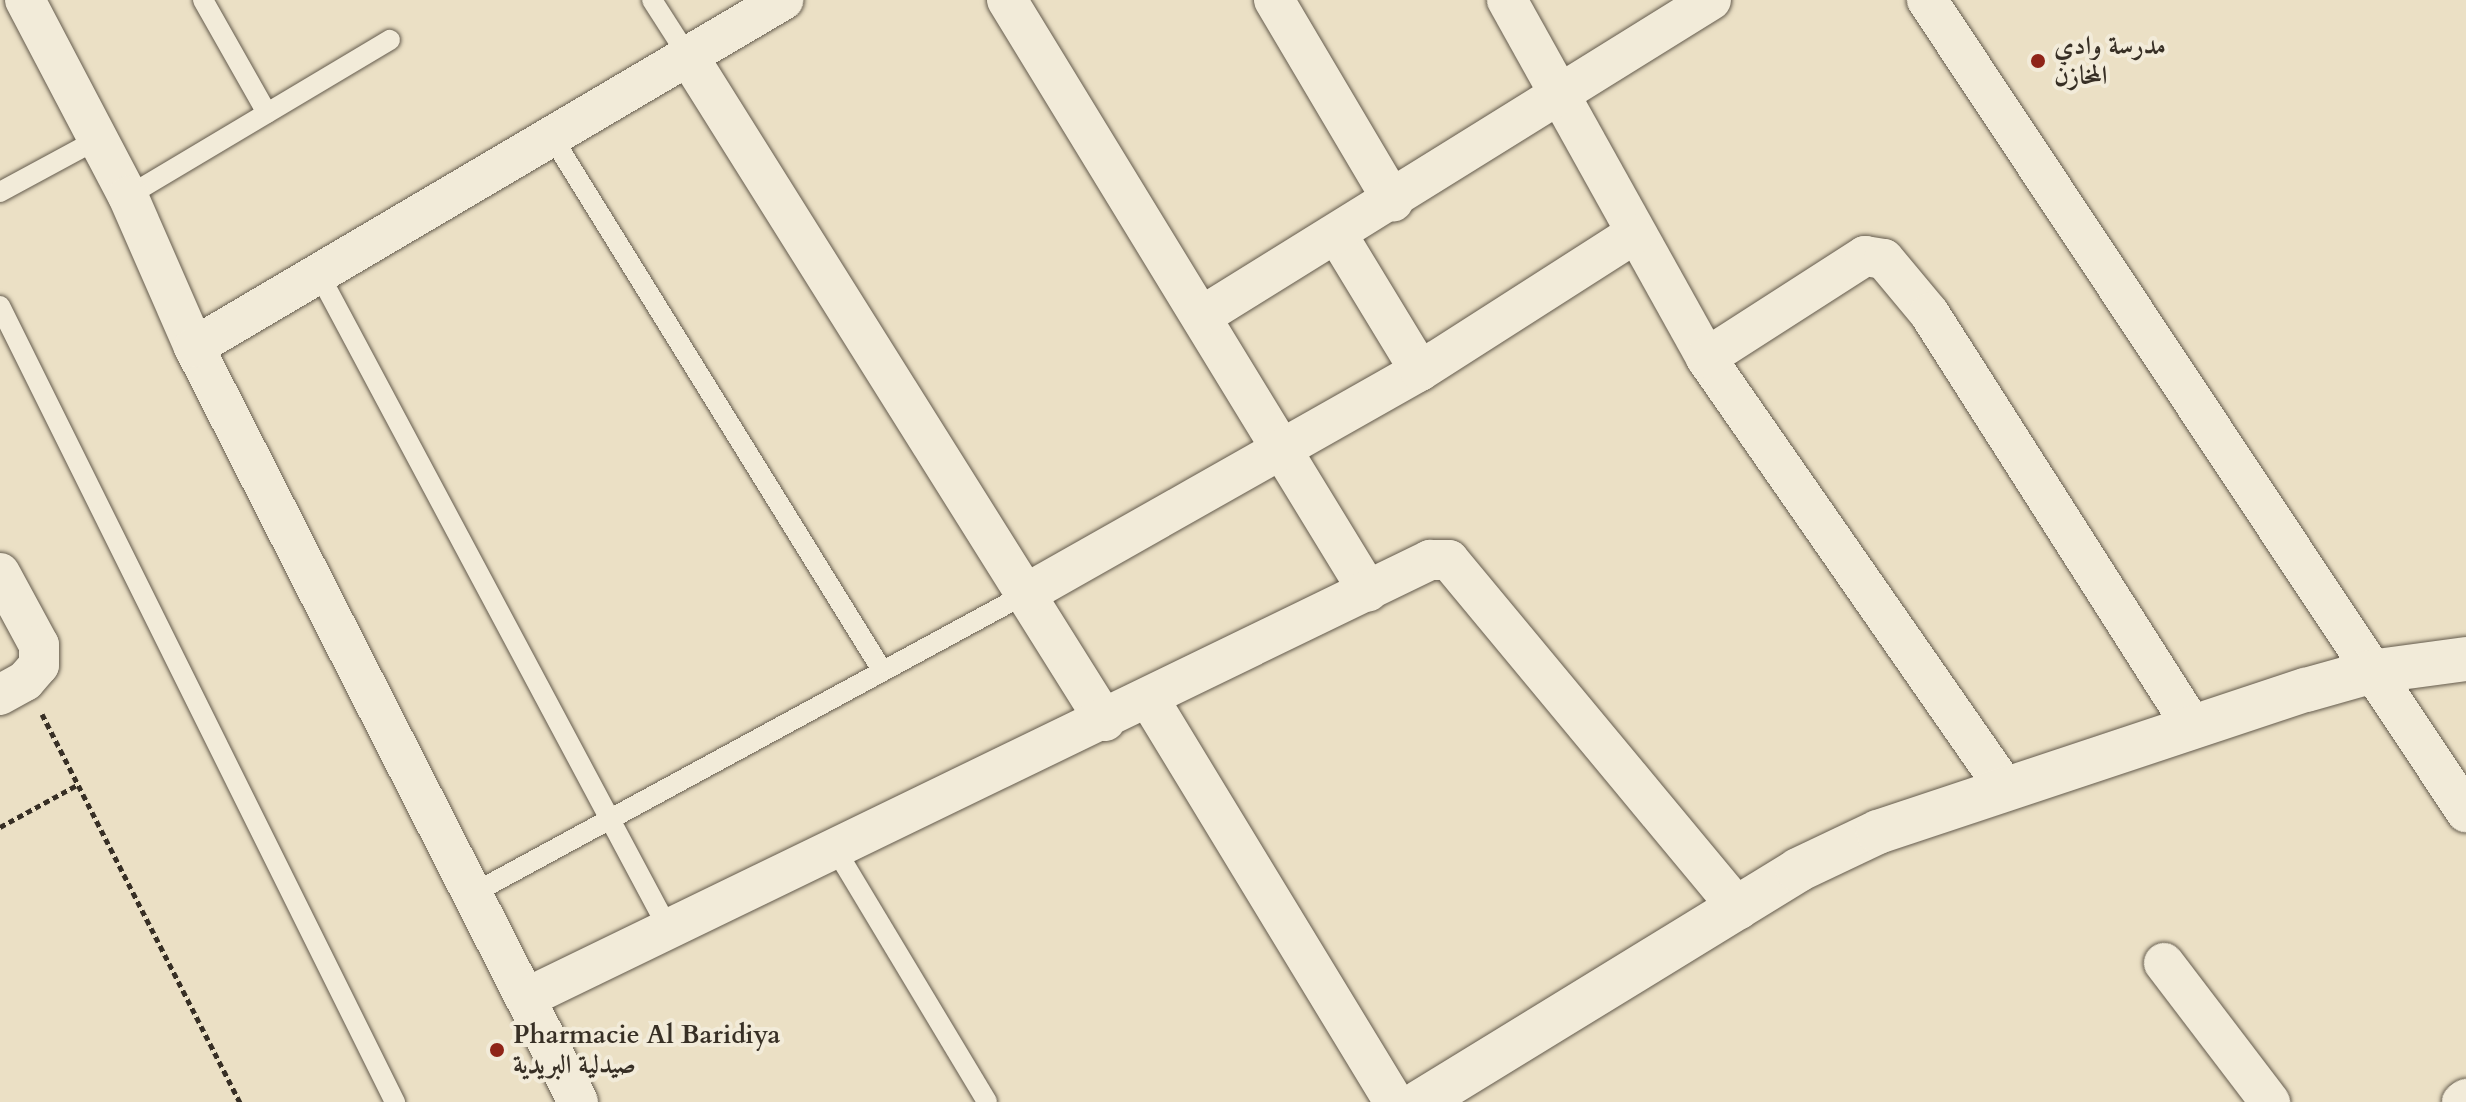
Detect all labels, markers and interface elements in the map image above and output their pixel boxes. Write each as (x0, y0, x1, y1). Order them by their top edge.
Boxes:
place label: مدرسة وادي المخازن (2054, 30, 2166, 92)
marker: مدرسة وادي المخازن (2029, 52, 2047, 70)
place label: Pharmacie Al Baridiya صيدلية البريدية (513, 1019, 780, 1080)
marker: Pharmacie Al Baridiya صيدلية البريدية (488, 1041, 506, 1059)

